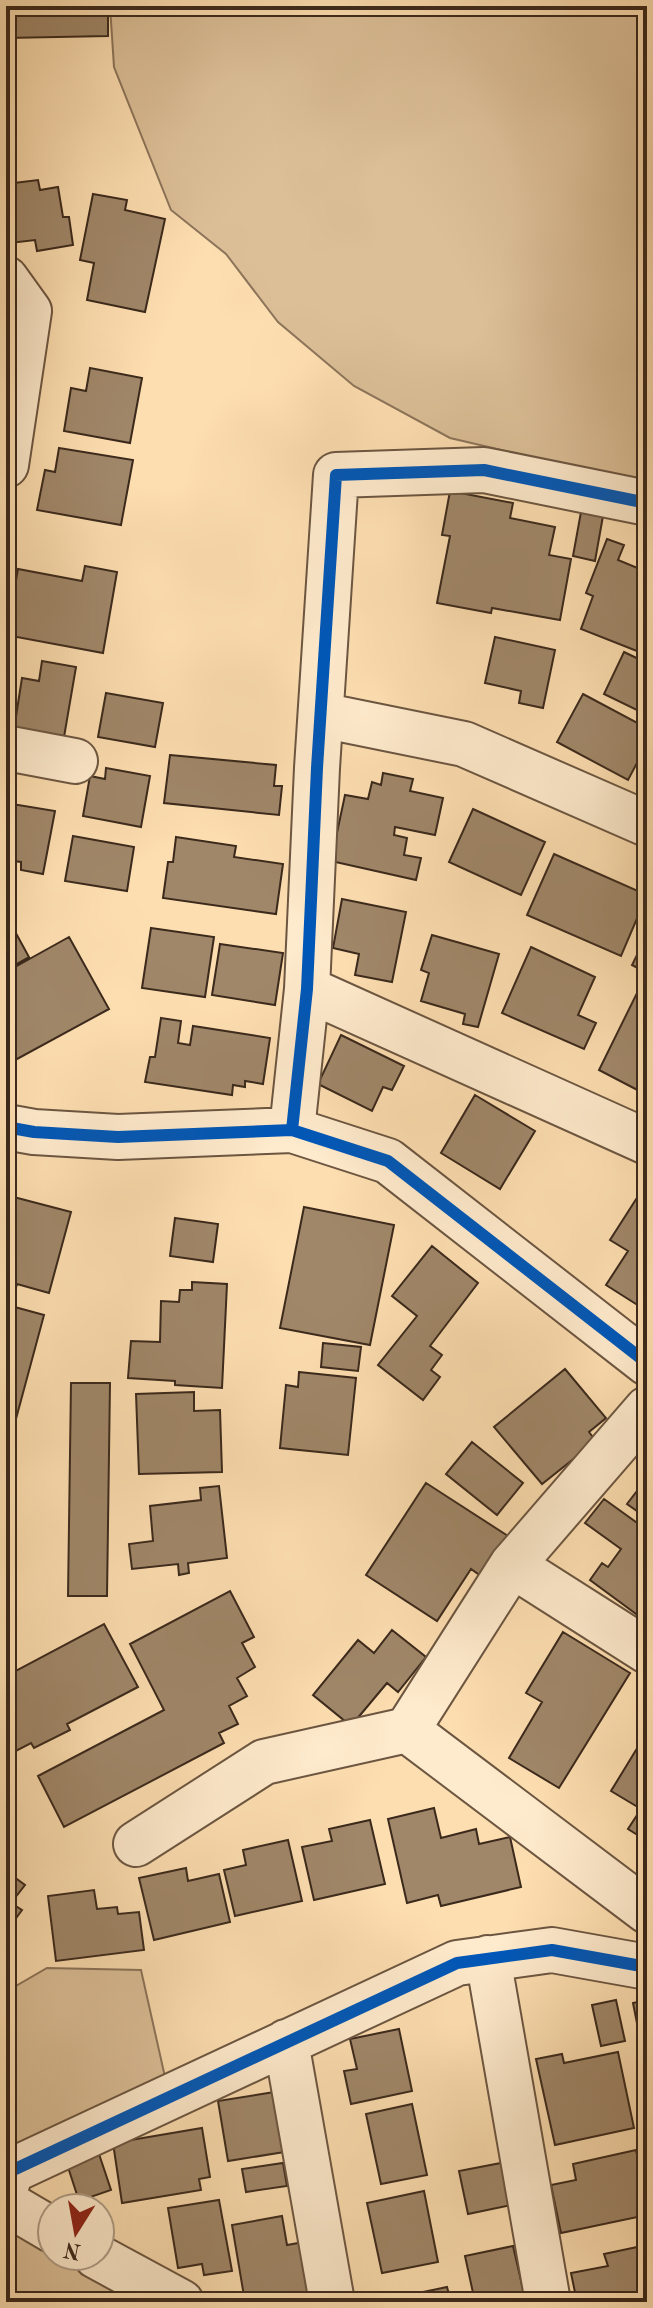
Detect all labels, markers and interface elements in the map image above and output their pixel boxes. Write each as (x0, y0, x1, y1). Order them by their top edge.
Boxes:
north arrow (36, 2192, 116, 2272)
text: N (62, 2237, 83, 2262)

